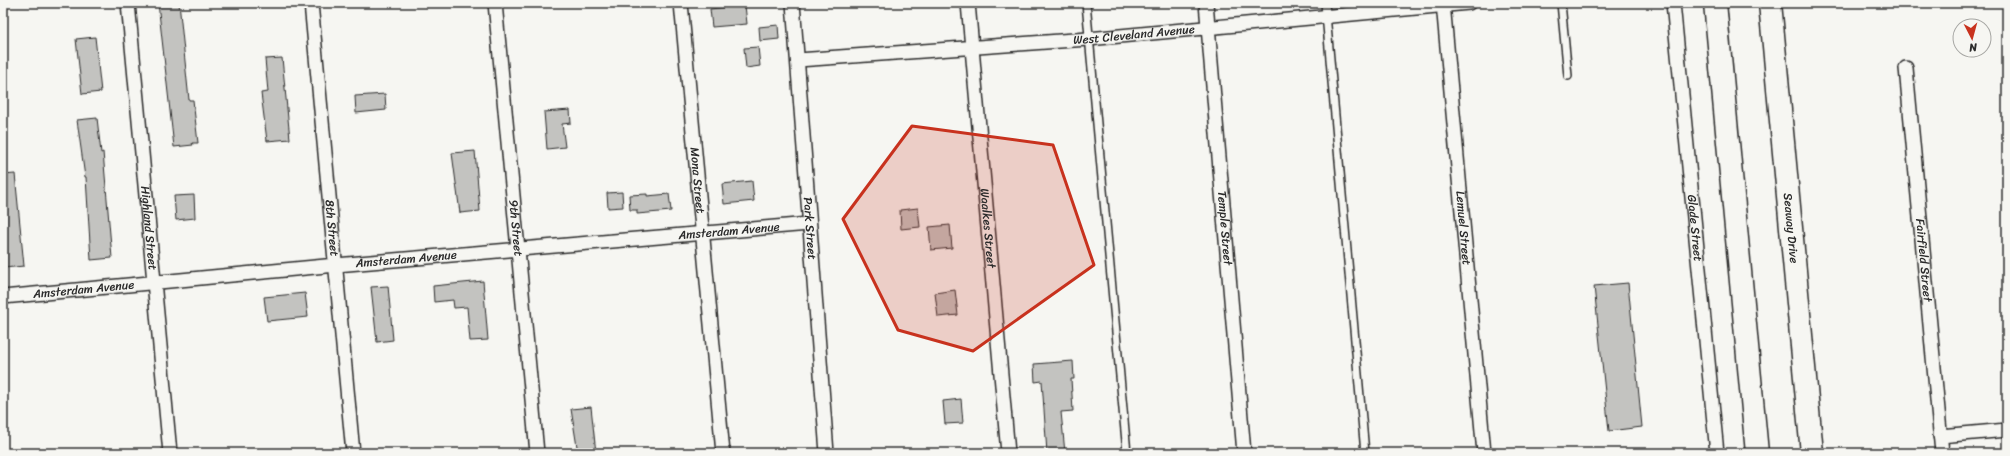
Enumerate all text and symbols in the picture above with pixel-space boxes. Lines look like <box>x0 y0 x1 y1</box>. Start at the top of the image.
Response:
street label: West Cleveland Avenue <box>1072 18 1196 51</box>
north arrow <box>1952 18 1992 58</box>
text: N <box>1968 37 1979 57</box>
street label: Mona Street <box>684 146 712 214</box>
street label: Highland Street <box>134 185 164 271</box>
street label: Waalkes Street <box>974 187 1003 270</box>
street label: Temple Street <box>1211 190 1239 267</box>
street label: Lemuel Street <box>1449 190 1478 266</box>
street label: Seaway Drive <box>1777 192 1805 264</box>
street label: Glade Street <box>1681 193 1709 262</box>
street label: Park Street <box>797 196 823 260</box>
street label: 8th Street <box>318 199 346 257</box>
street label: 9th Street <box>502 199 530 257</box>
street label: Amsterdam Avenue <box>676 216 781 246</box>
street label: Fairfield Street <box>1909 218 1939 304</box>
street label: Amsterdam Avenue <box>354 244 458 274</box>
street label: Amsterdam Avenue <box>31 273 135 305</box>

